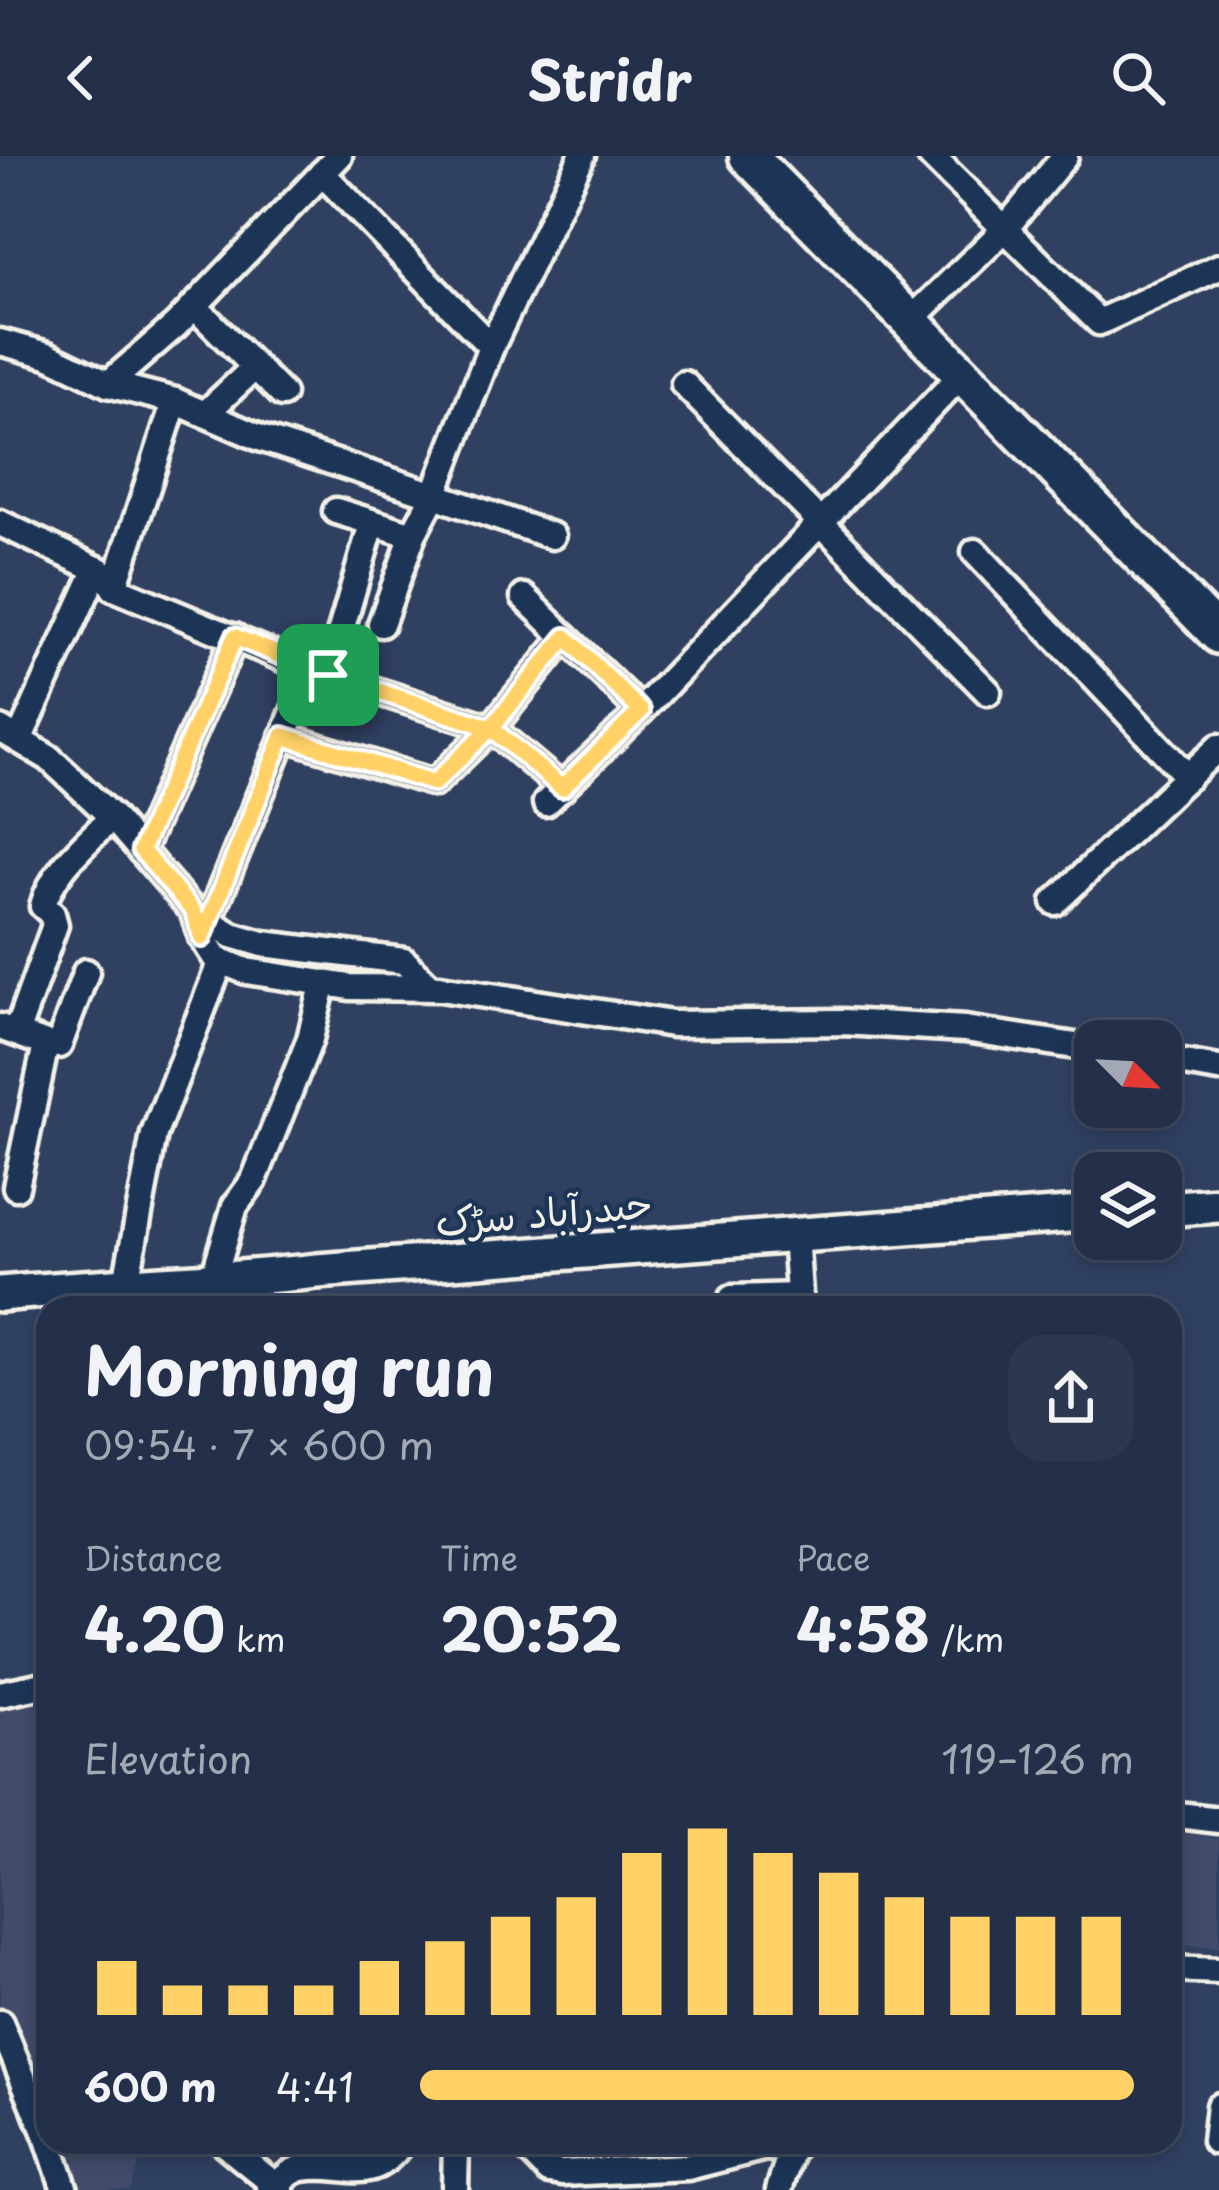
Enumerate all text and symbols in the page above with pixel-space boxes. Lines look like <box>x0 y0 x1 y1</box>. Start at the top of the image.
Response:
text: Stridr <box>527 38 692 119</box>
icon: back <box>48 45 114 111</box>
icon: search <box>1105 45 1171 111</box>
pin <box>277 624 379 726</box>
icon: arrive <box>295 642 361 708</box>
north arrow <box>1074 1020 1182 1128</box>
map controls <box>1074 1020 1182 1260</box>
button: layers <box>1074 1152 1182 1260</box>
street label: حیدرآباد سڑک <box>433 1172 655 1249</box>
text: Morning run <box>84 1319 494 1418</box>
button: share <box>1008 1335 1134 1461</box>
text: 09:54 · 7 × 600 m <box>84 1414 434 1473</box>
text: Distance <box>84 1532 222 1582</box>
text: Time <box>440 1532 518 1582</box>
text: Pace <box>796 1532 870 1582</box>
text: 4.20 <box>84 1582 225 1672</box>
text: 20:52 <box>440 1582 622 1672</box>
text: 4:58 <box>796 1582 930 1672</box>
text: km <box>225 1613 286 1663</box>
text: /km <box>930 1613 1004 1663</box>
text: Elevation <box>84 1728 252 1787</box>
text: 119–126 m <box>941 1728 1134 1787</box>
text: 600 m <box>84 2056 217 2115</box>
text: 4:41 <box>276 2056 354 2115</box>

